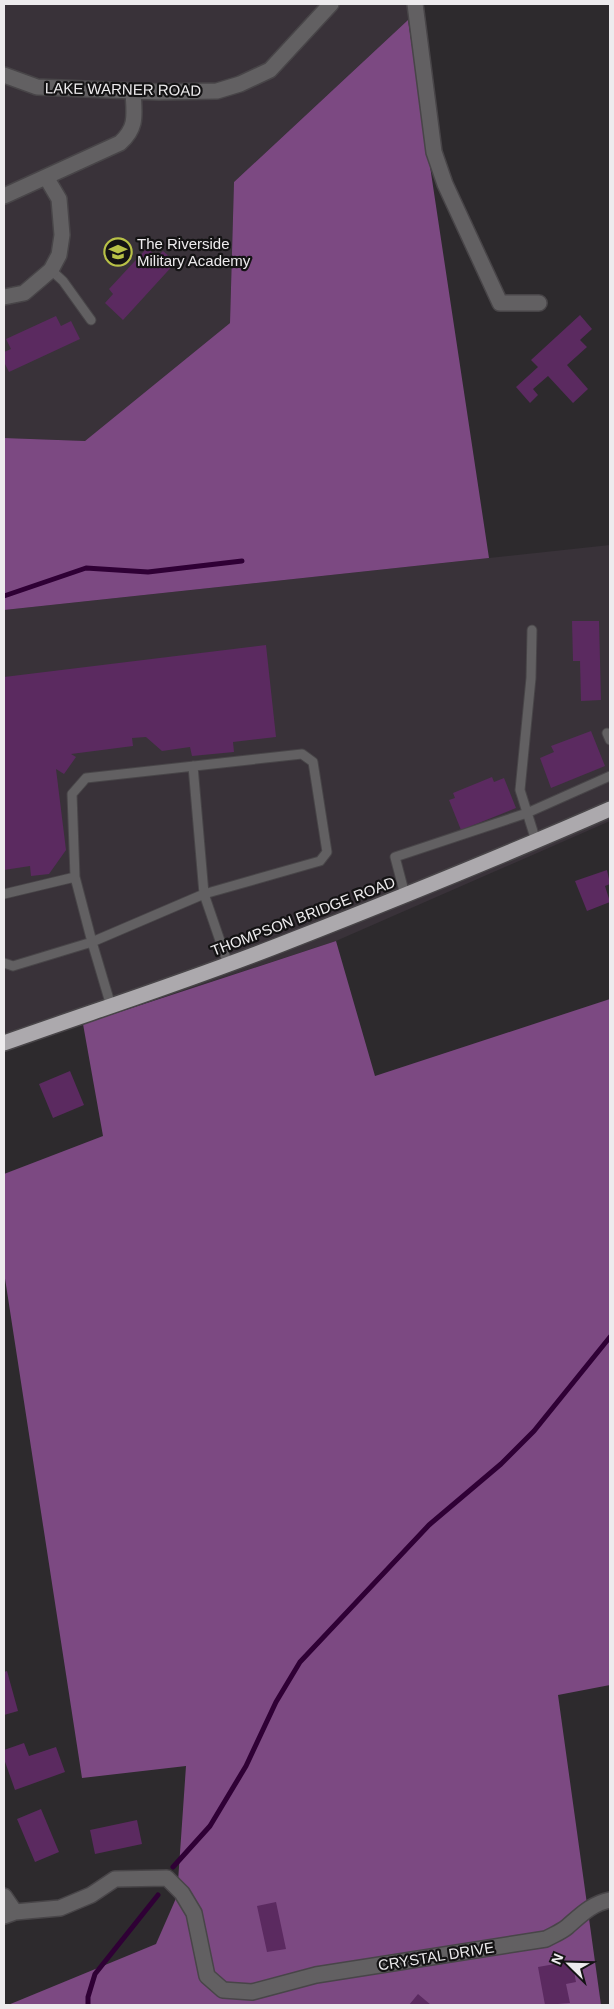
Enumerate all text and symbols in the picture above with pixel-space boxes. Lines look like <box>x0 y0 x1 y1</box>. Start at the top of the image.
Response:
street label: LAKE WARNER ROAD <box>45 79 201 99</box>
place label: The Riverside Military Academy <box>137 235 251 269</box>
school or university icon: The Riverside Military Academy <box>103 237 133 267</box>
street label: THOMPSON BRIDGE ROAD <box>209 873 398 959</box>
street label: CRYSTAL DRIVE <box>377 1938 495 1974</box>
north arrow <box>544 1939 594 1989</box>
text: N <box>548 1951 566 1967</box>

